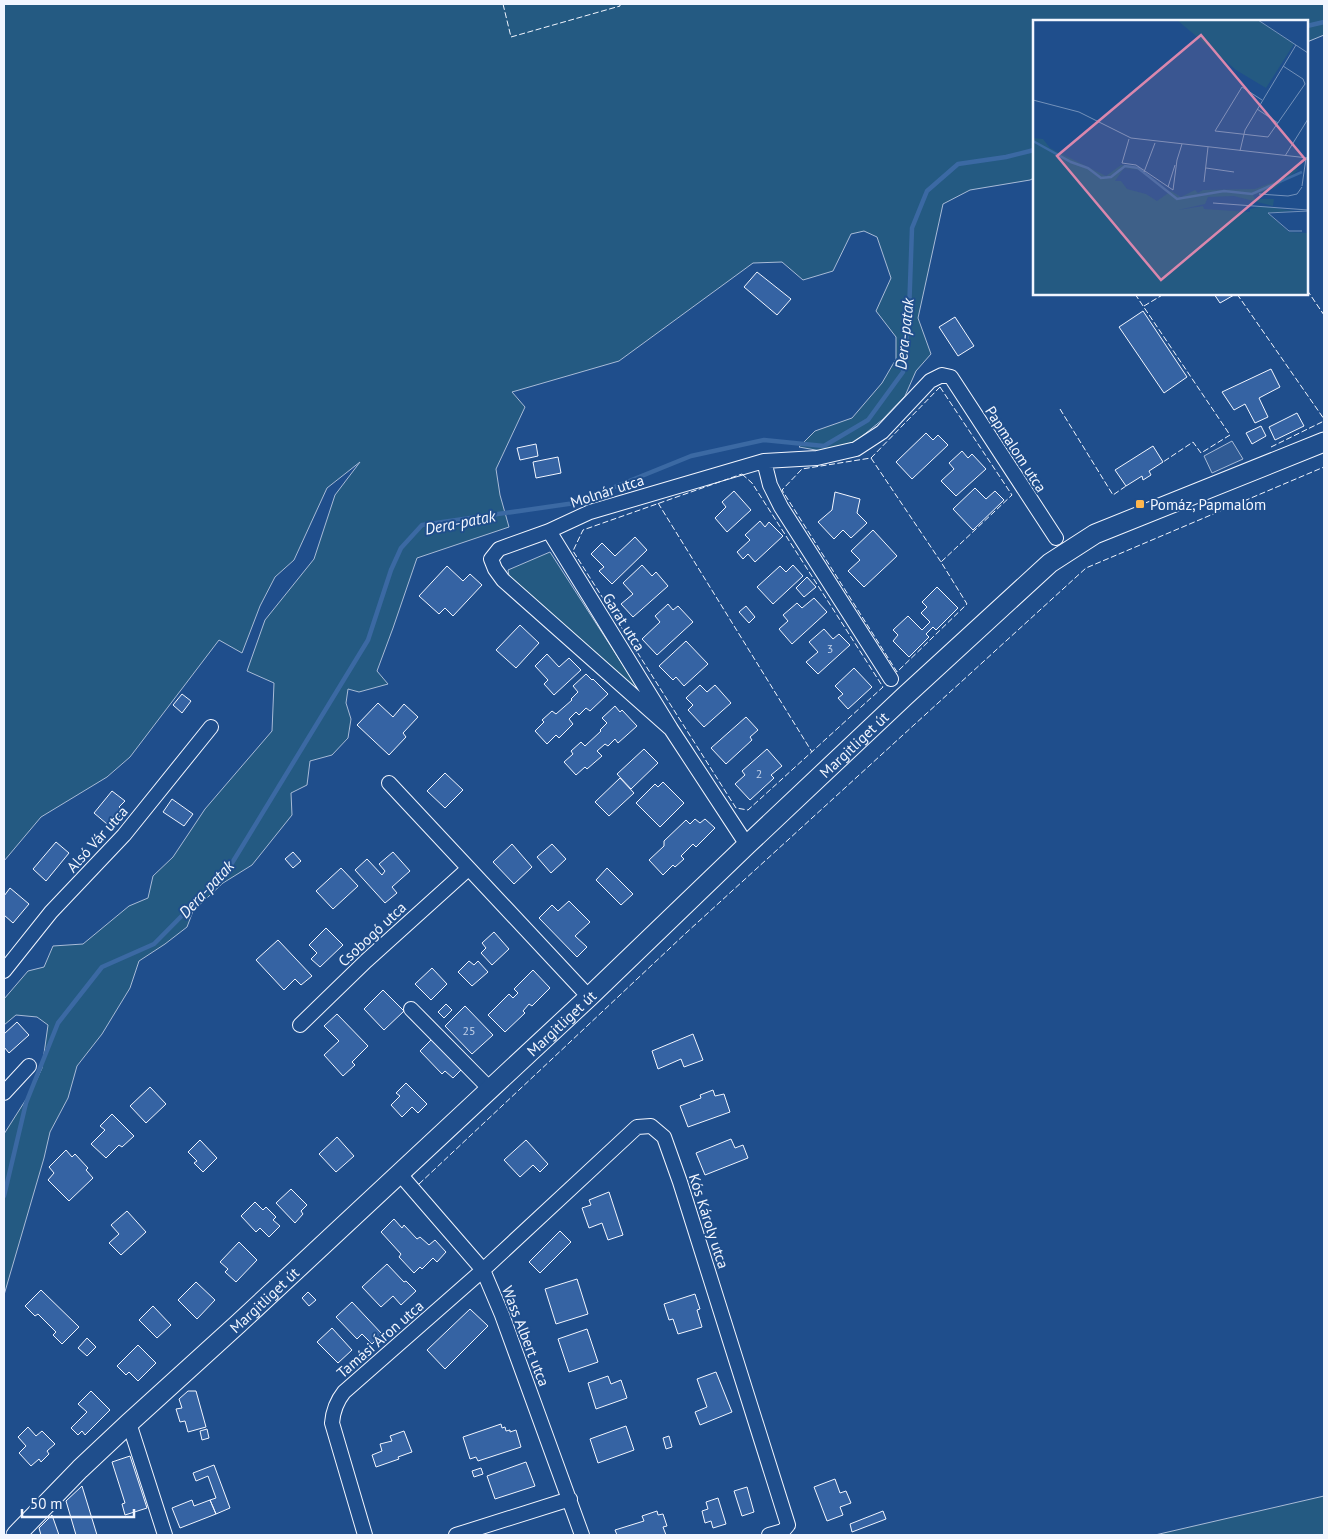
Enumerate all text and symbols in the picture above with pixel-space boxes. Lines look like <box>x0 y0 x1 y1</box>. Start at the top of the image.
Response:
inset map <box>1033 20 1308 295</box>
water label: Dera-patak <box>890 296 918 371</box>
street label: Papmalom utca <box>981 402 1051 496</box>
street label: Molnár utca <box>568 470 646 512</box>
place label: Pomáz, Papmalom <box>1150 495 1266 514</box>
marker: Pomáz, Papmalom <box>1134 498 1146 510</box>
water label: Dera-patak <box>423 505 498 539</box>
street label: Garat utca <box>599 589 649 655</box>
house number: 3 <box>827 641 833 656</box>
street label: Margitliget út <box>815 707 892 781</box>
house number: 2 <box>756 766 762 781</box>
street label: Alsó Vár utca <box>62 802 132 876</box>
water label: Dera-patak <box>174 855 238 922</box>
street label: Csobogó utca <box>334 898 410 970</box>
street label: Margitliget út <box>522 986 600 1060</box>
house number: 25 <box>462 1023 476 1038</box>
street label: Kós Károly utca <box>685 1171 733 1271</box>
street label: Margitliget út <box>225 1263 303 1337</box>
street label: Wass Albert utca <box>498 1283 554 1389</box>
street label: Tamási Áron utca <box>333 1296 427 1382</box>
scale bar <box>22 1486 135 1518</box>
text: 50 m <box>30 1494 63 1513</box>

